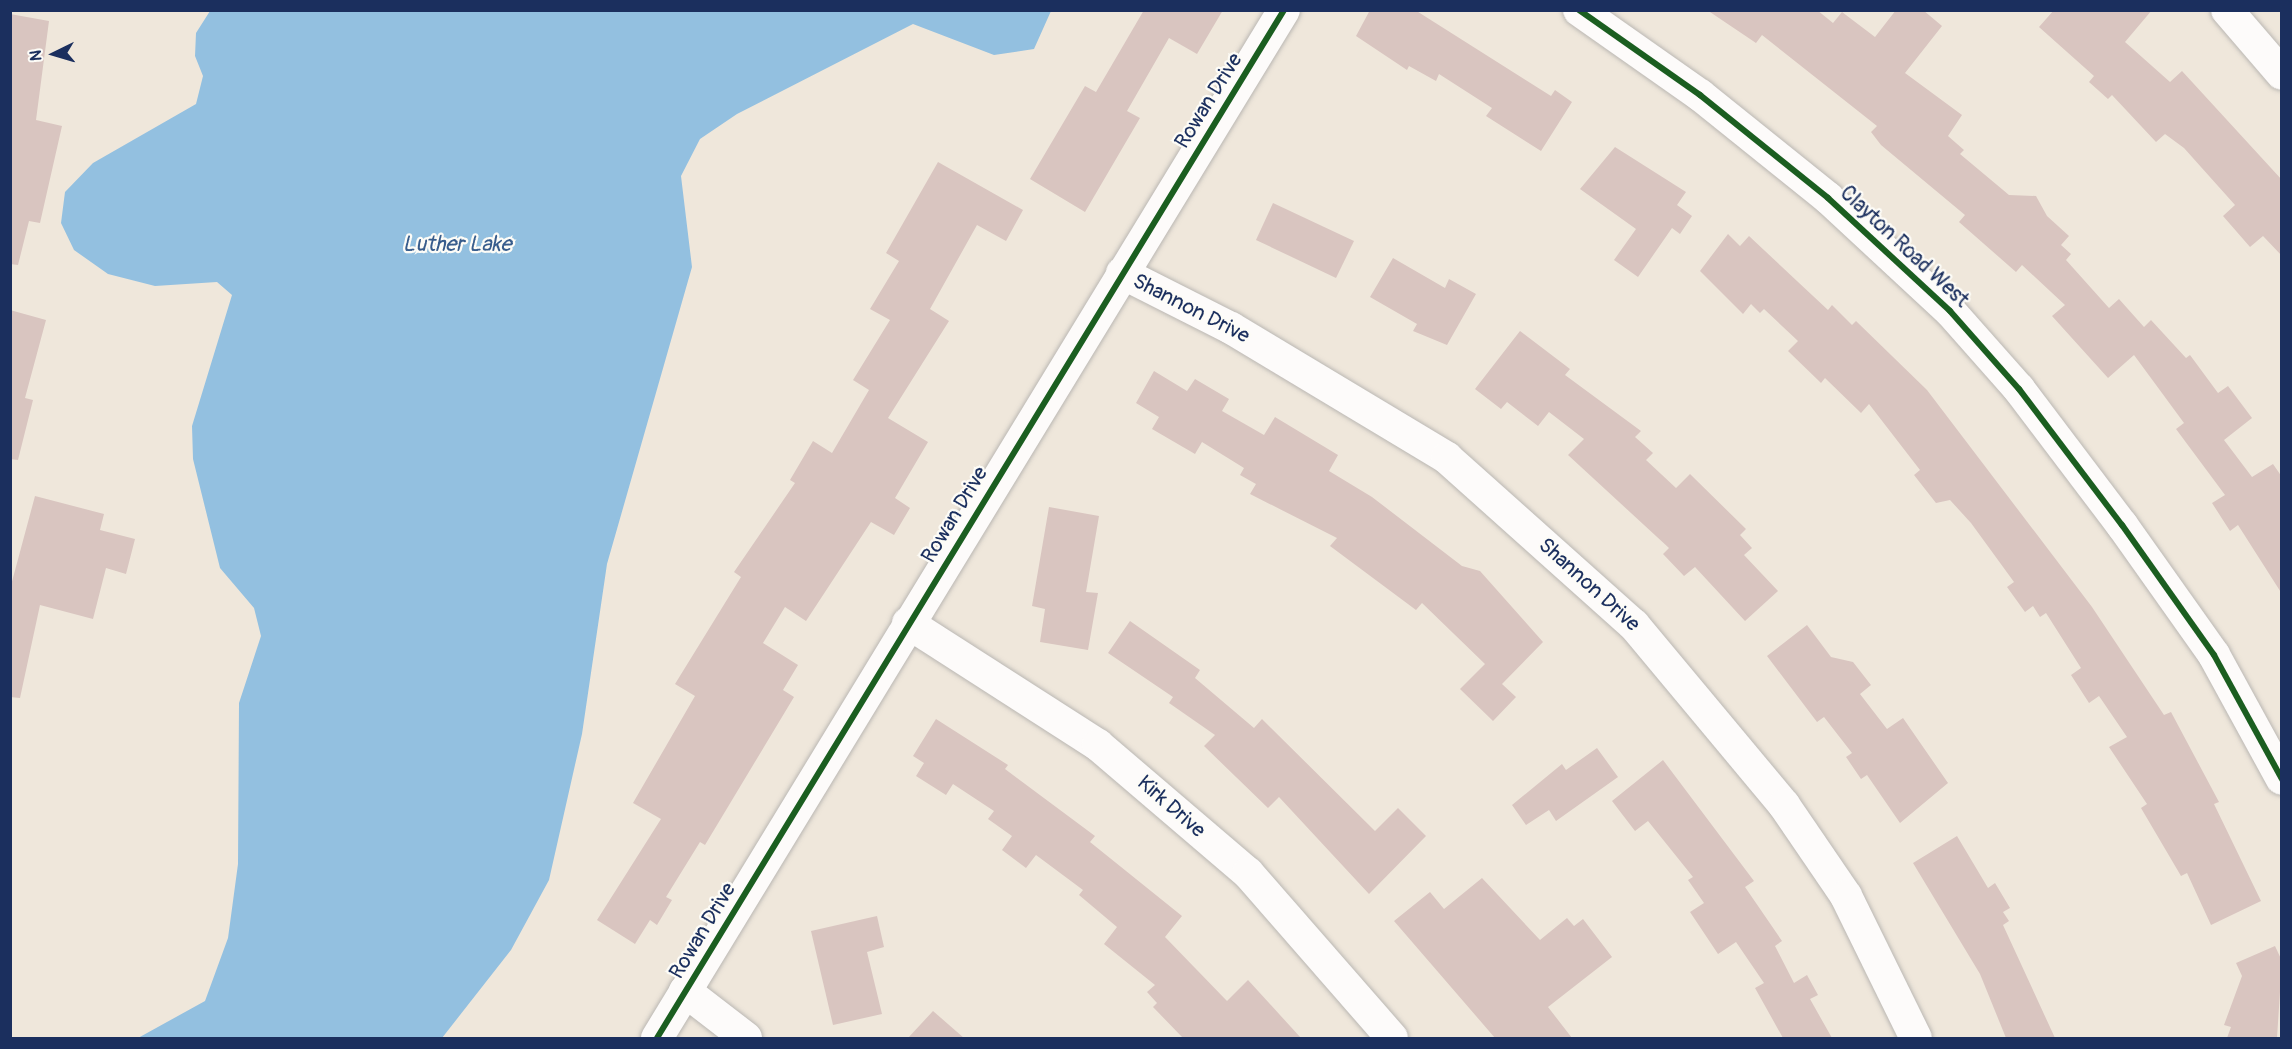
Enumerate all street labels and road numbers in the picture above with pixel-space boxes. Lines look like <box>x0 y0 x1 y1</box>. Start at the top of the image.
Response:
street label: Rowan Drive <box>1170 49 1248 153</box>
street label: Clayton Road West <box>1834 181 1974 313</box>
street label: Shannon Drive <box>1128 269 1254 349</box>
street label: Rowan Drive <box>916 462 994 568</box>
street label: Shannon Drive <box>1533 533 1645 637</box>
street label: Kirk Drive <box>1132 771 1210 843</box>
street label: Rowan Drive <box>664 878 742 984</box>

